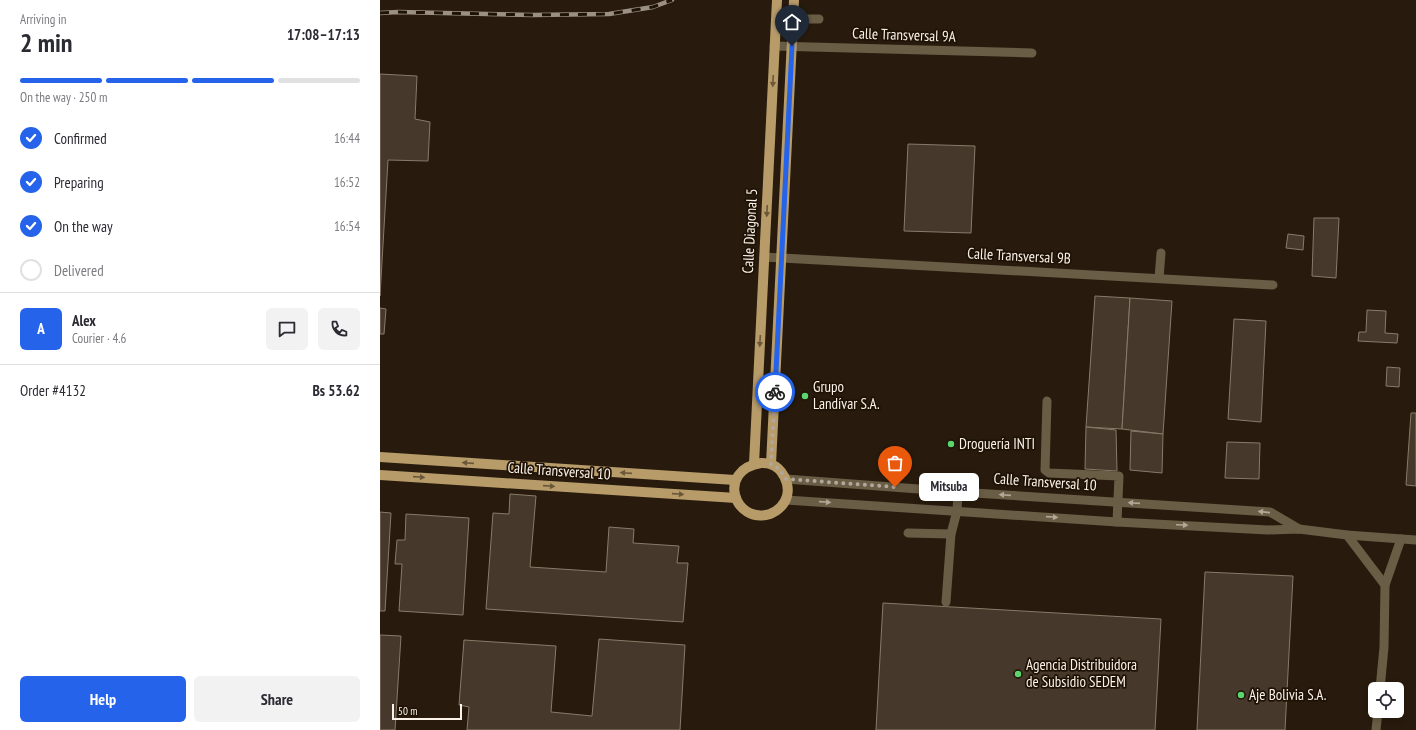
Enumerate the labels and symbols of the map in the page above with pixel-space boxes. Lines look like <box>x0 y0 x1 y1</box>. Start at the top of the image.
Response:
pin <box>775 5 809 46</box>
street label: Calle Transversal 9A <box>852 23 957 46</box>
one-way arrow <box>769 75 776 87</box>
street label: Calle Diagonal 5 <box>738 188 761 274</box>
one-way arrow <box>763 205 770 217</box>
street label: Calle Transversal 9B <box>967 243 1071 268</box>
one-way arrow <box>756 335 763 347</box>
courier <box>755 372 795 412</box>
place label: Grupo Landívar S.A. <box>813 377 880 413</box>
marker: Grupo Landívar S.A. <box>800 391 810 401</box>
place label: Droguería INTI <box>959 434 1035 453</box>
marker: Droguería INTI <box>946 439 956 449</box>
pin <box>878 446 912 487</box>
street label: Calle Transversal 10 <box>507 457 611 484</box>
one-way arrow <box>462 459 474 466</box>
street label: Calle Transversal 10 <box>993 468 1097 495</box>
one-way arrow <box>620 469 632 476</box>
callout: Mitsuba <box>919 473 979 501</box>
one-way arrow <box>413 474 425 481</box>
one-way arrow <box>543 482 555 489</box>
one-way arrow <box>672 490 684 497</box>
one-way arrow <box>999 491 1011 498</box>
one-way arrow <box>819 499 831 506</box>
one-way arrow <box>1128 500 1140 507</box>
one-way arrow <box>1258 509 1270 515</box>
one-way arrow <box>1046 514 1058 521</box>
one-way arrow <box>1176 522 1188 529</box>
place label: Agencia Distribuidora de Subsidio SEDEM <box>1026 655 1137 691</box>
marker: Agencia Distribuidora de Subsidio SEDEM <box>1013 669 1023 679</box>
place label: Aje Bolivia S.A. <box>1249 685 1327 704</box>
marker: Aje Bolivia S.A. <box>1236 690 1246 700</box>
scale bar <box>392 702 462 721</box>

